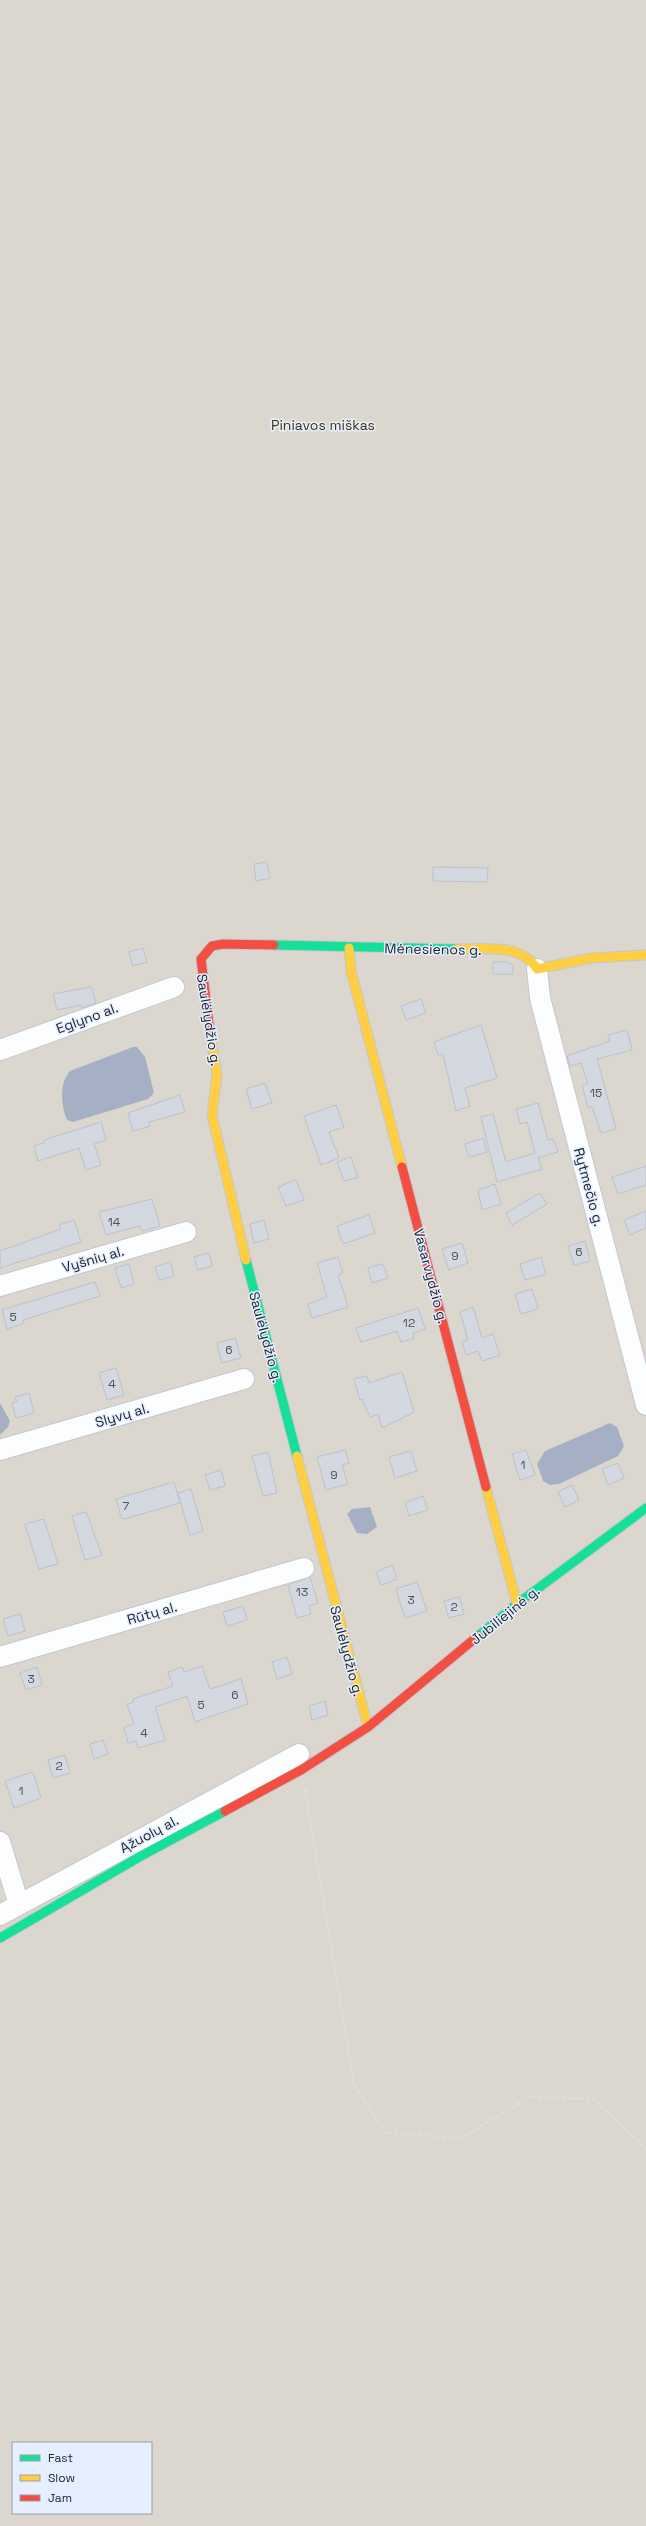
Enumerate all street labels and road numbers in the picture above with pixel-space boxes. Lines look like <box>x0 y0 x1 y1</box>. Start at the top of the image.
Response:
street label: Mėnesienos g. <box>384 939 482 959</box>
street label: Saulėlydžio g. <box>193 973 225 1067</box>
street label: Eglyno al. <box>54 998 120 1038</box>
street label: Rytmečio g. <box>570 1146 608 1228</box>
street label: Vasarvydžio g. <box>410 1227 452 1325</box>
street label: Vyšnių al. <box>60 1242 126 1276</box>
street label: Saulėlydžio g. <box>245 1290 287 1384</box>
street label: Slyvų al. <box>93 1399 151 1431</box>
street label: Jubiliejinė g. <box>467 1582 543 1648</box>
street label: Rūtų al. <box>125 1597 179 1629</box>
street label: Saulėlydžio g. <box>326 1604 368 1698</box>
street label: Ąžuolų al. <box>117 1811 181 1857</box>

